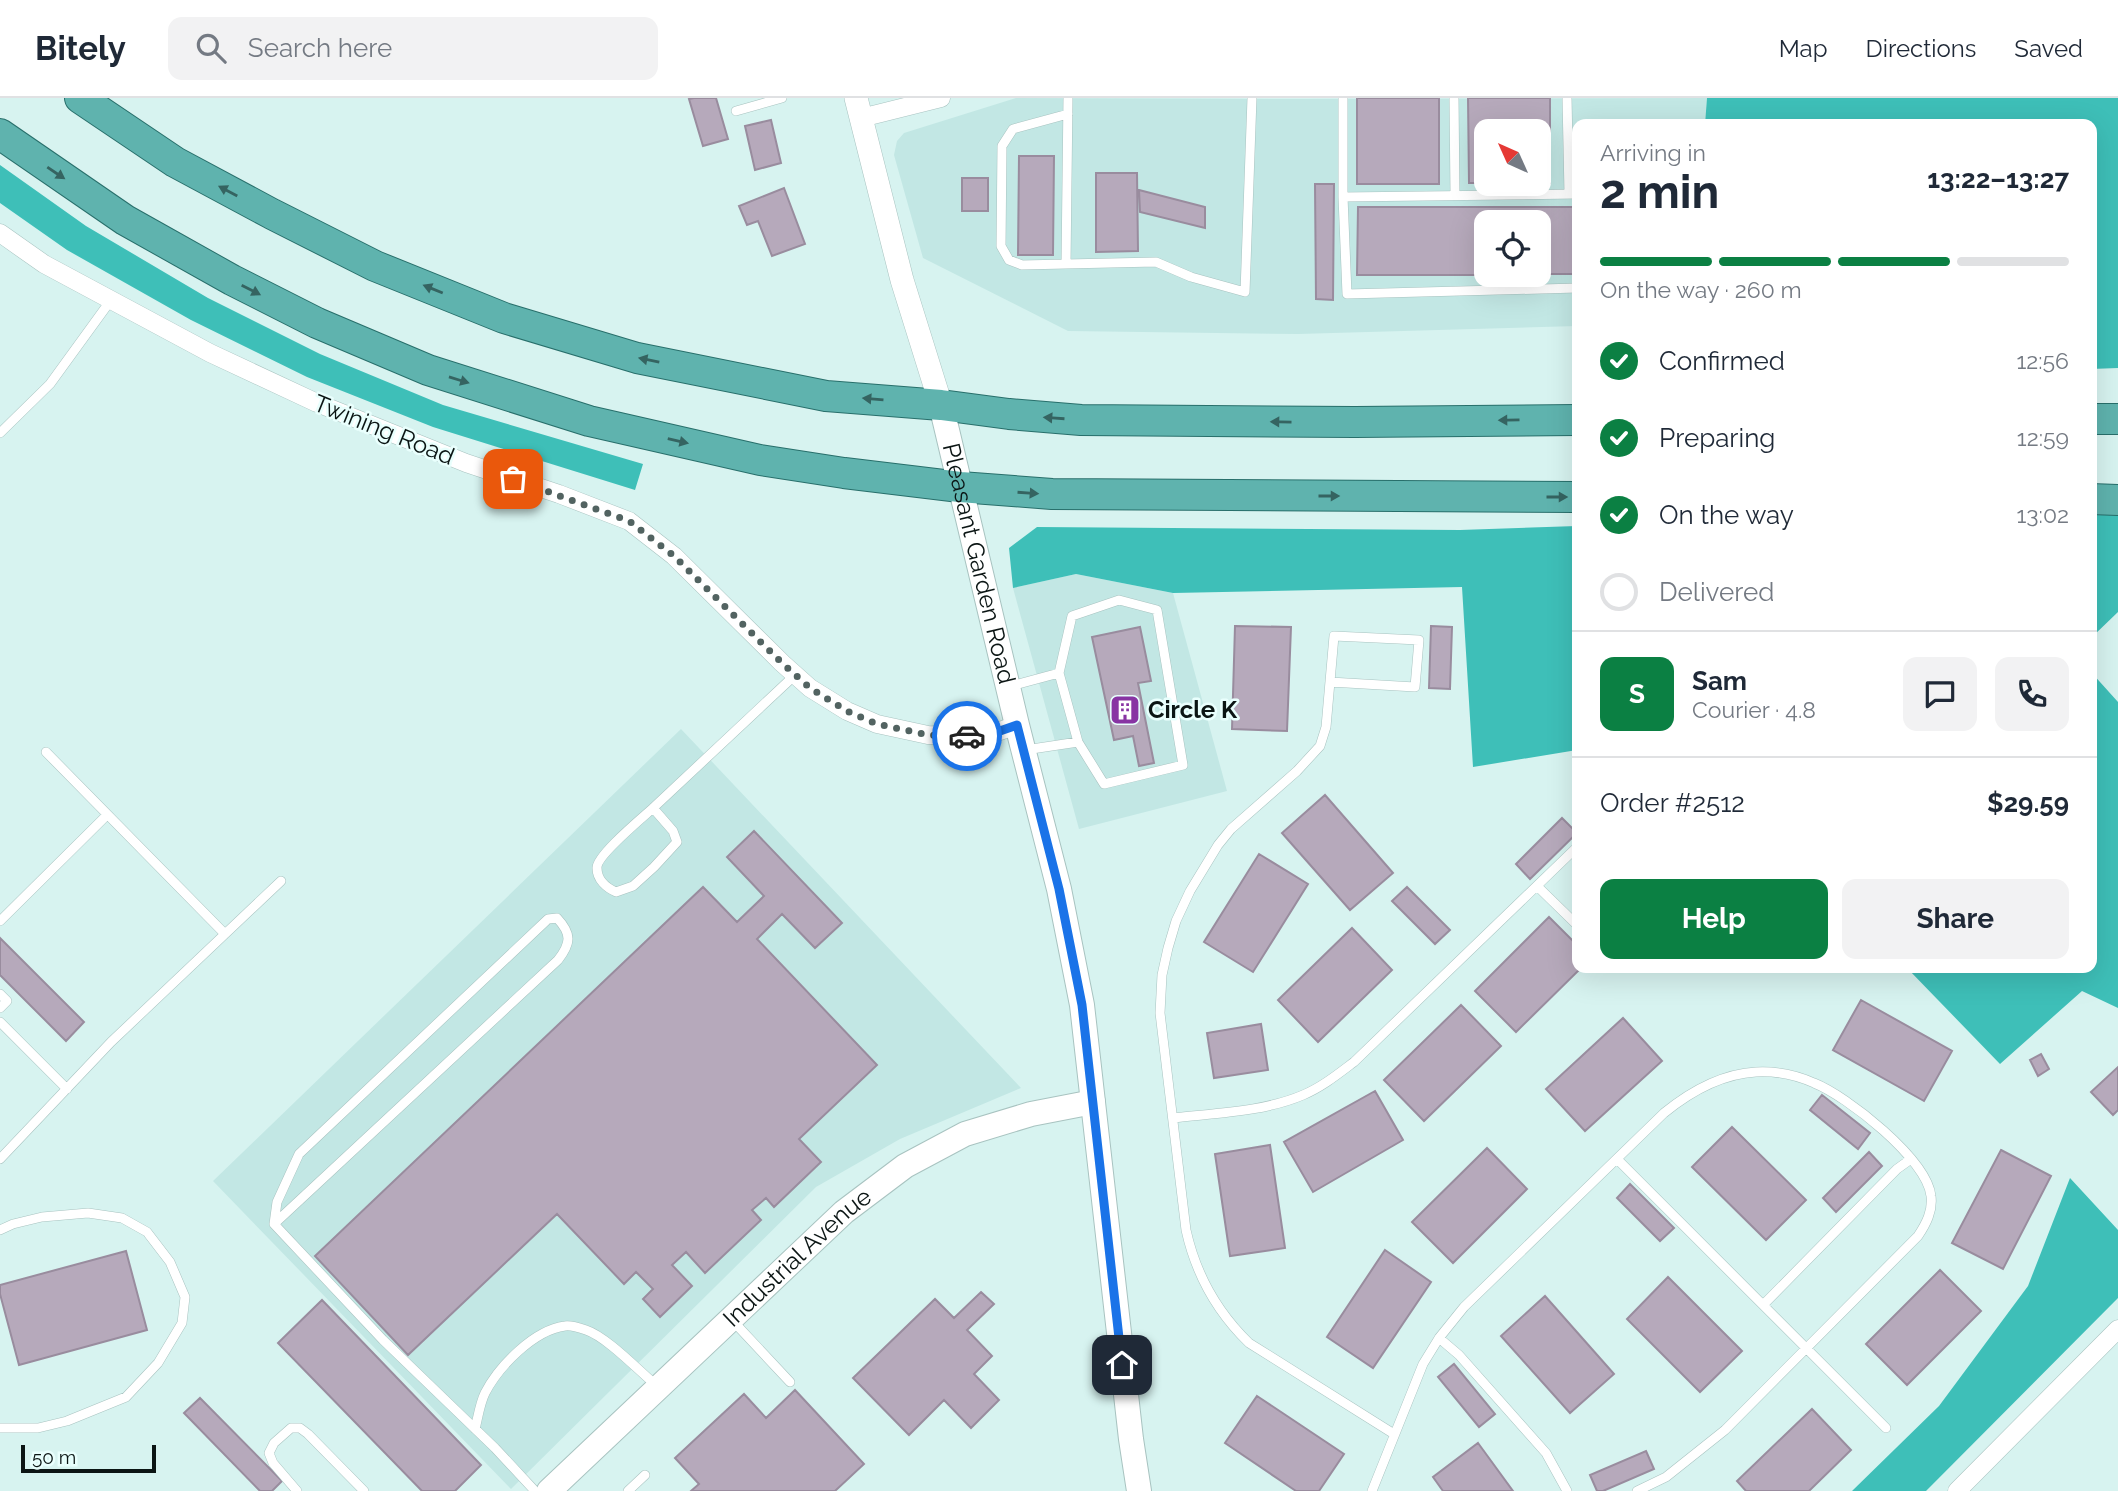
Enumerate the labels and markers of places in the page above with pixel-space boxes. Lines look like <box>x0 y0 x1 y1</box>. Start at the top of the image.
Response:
pin <box>483 449 543 509</box>
building icon: Circle K <box>1108 693 1142 727</box>
place label: Circle K <box>1148 695 1238 724</box>
pin <box>1092 1335 1152 1395</box>

